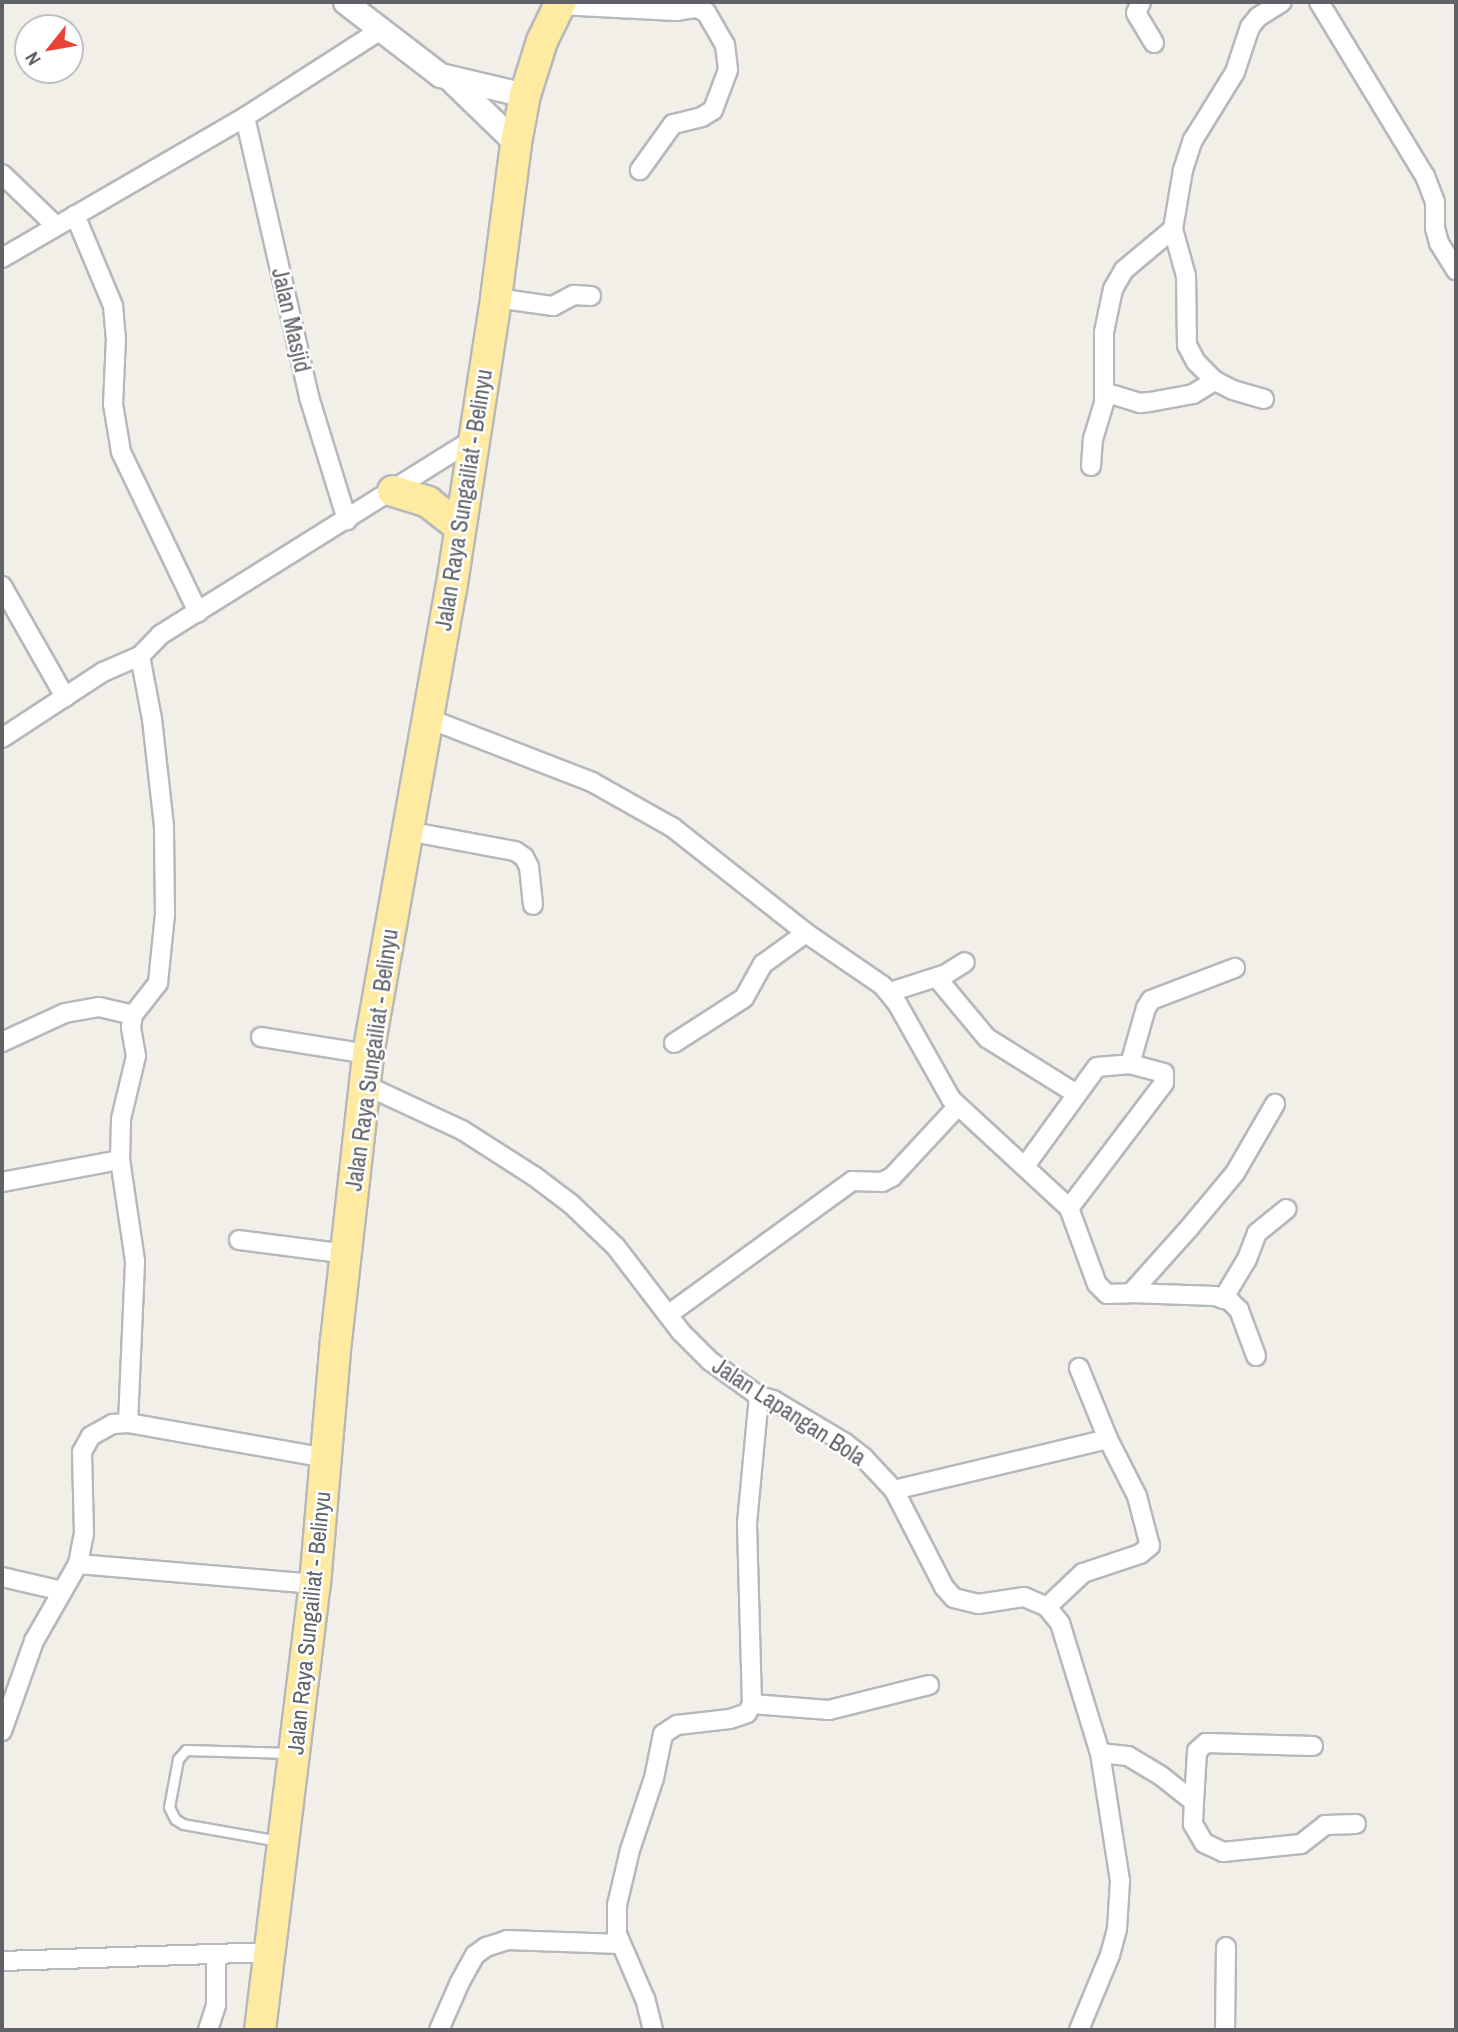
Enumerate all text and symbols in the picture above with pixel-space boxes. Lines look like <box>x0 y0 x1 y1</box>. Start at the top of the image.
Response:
north arrow <box>14 14 84 84</box>
text: N <box>19 47 47 70</box>
street label: Jalan Masjid <box>266 265 316 375</box>
street label: Jalan Raya Sungailiat - Belinyu <box>430 367 498 633</box>
street label: Jalan Raya Sungailiat - Belinyu <box>340 927 404 1193</box>
street label: Jalan Lapangan Bola <box>707 1352 871 1472</box>
street label: Jalan Raya Sungailiat - Belinyu <box>281 1490 337 1756</box>

